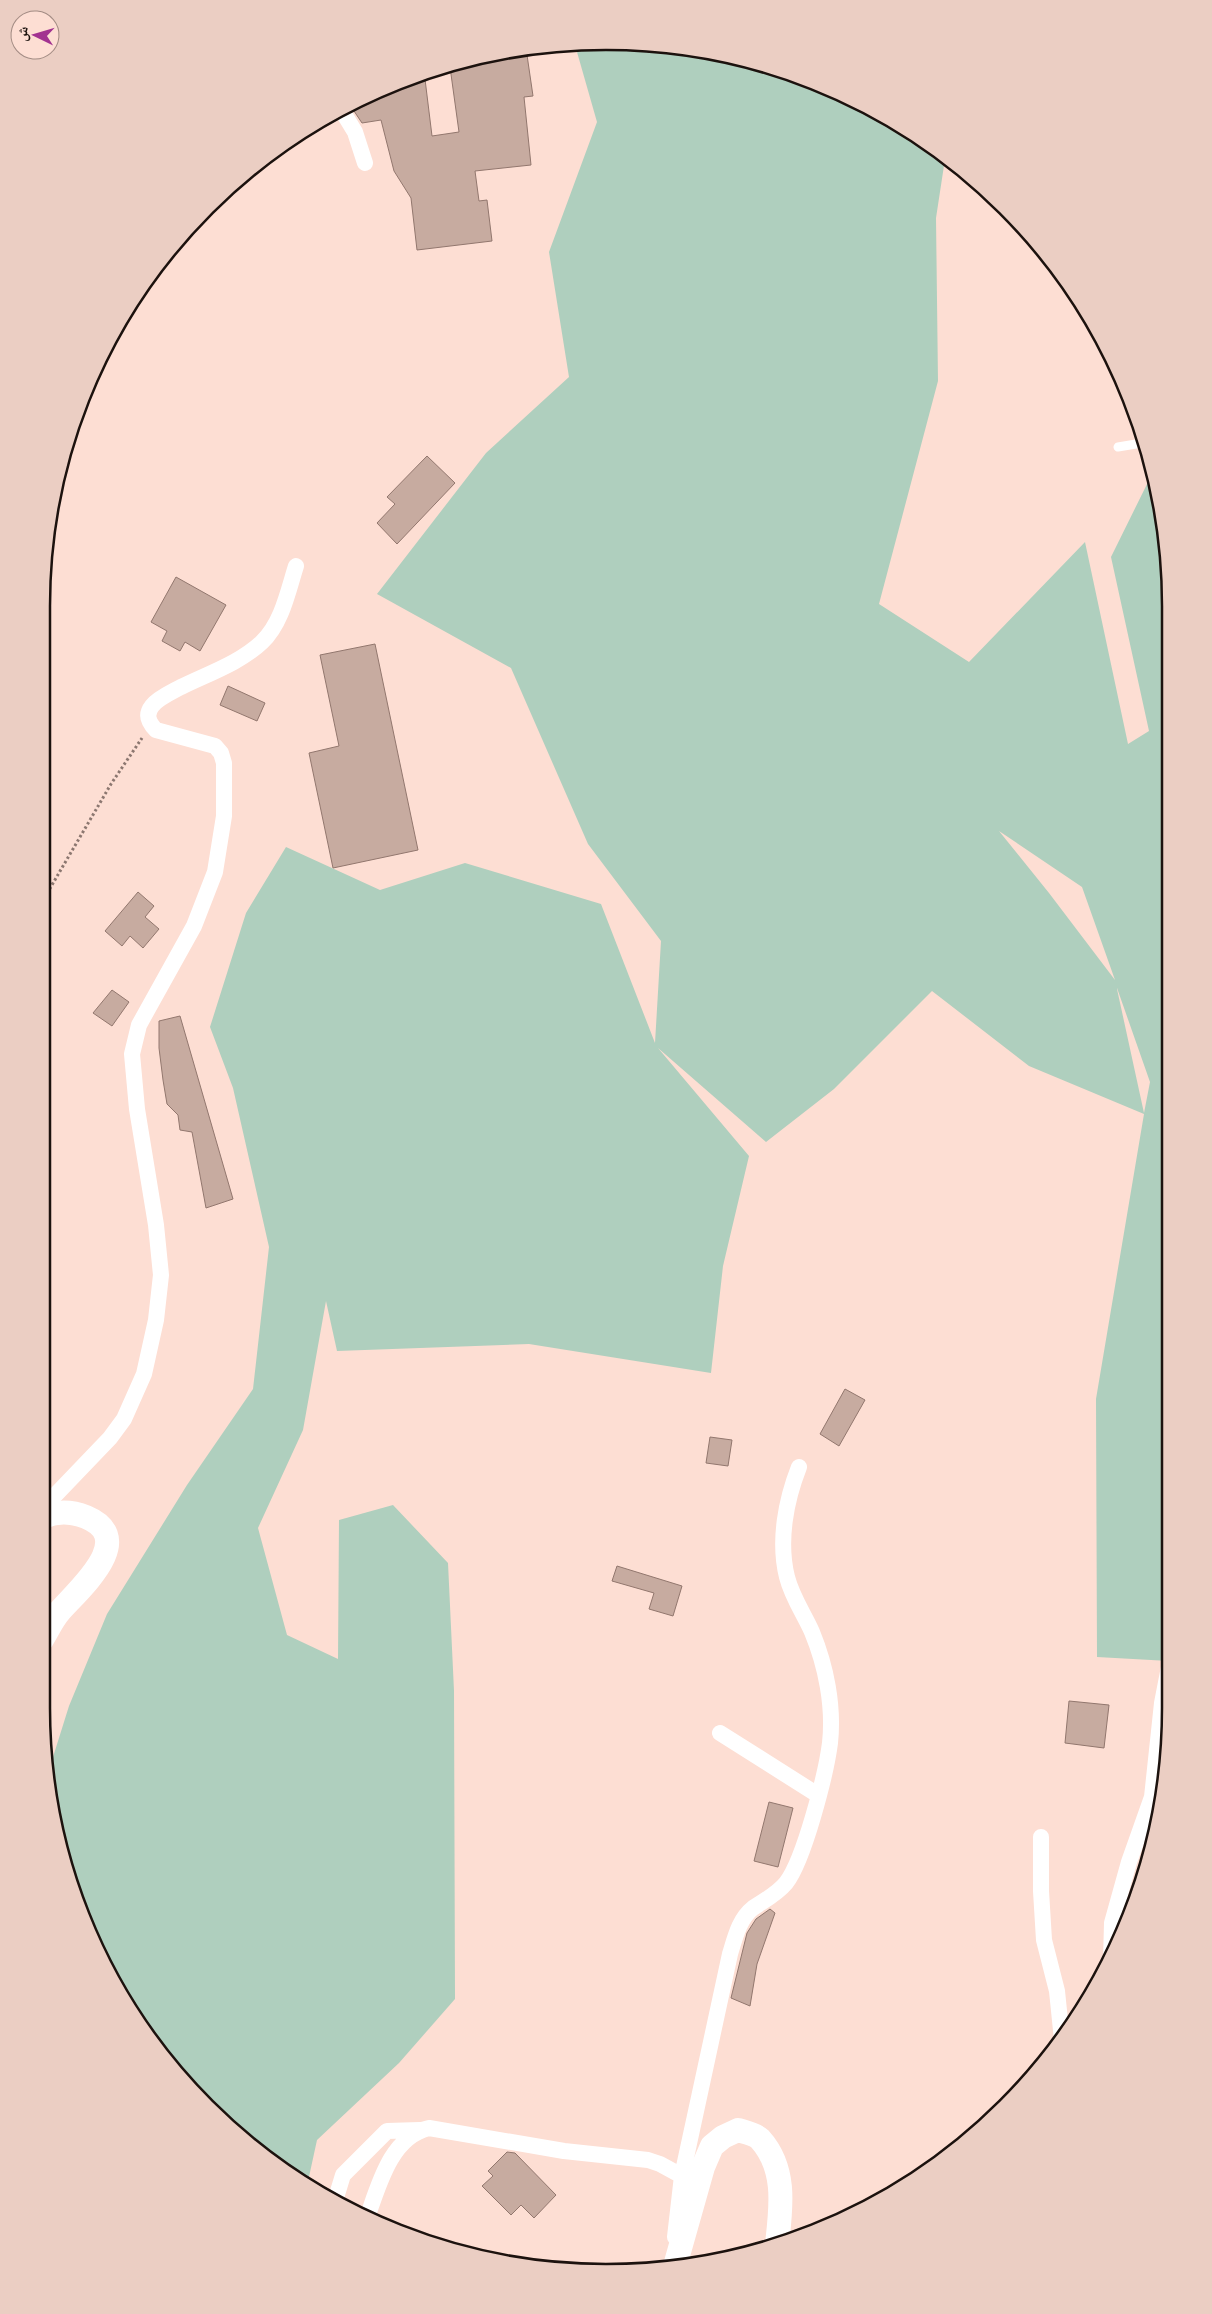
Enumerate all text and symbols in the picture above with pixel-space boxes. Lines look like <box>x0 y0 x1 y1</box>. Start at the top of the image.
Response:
north arrow <box>10 10 60 60</box>
text: ش <box>12 26 32 42</box>

